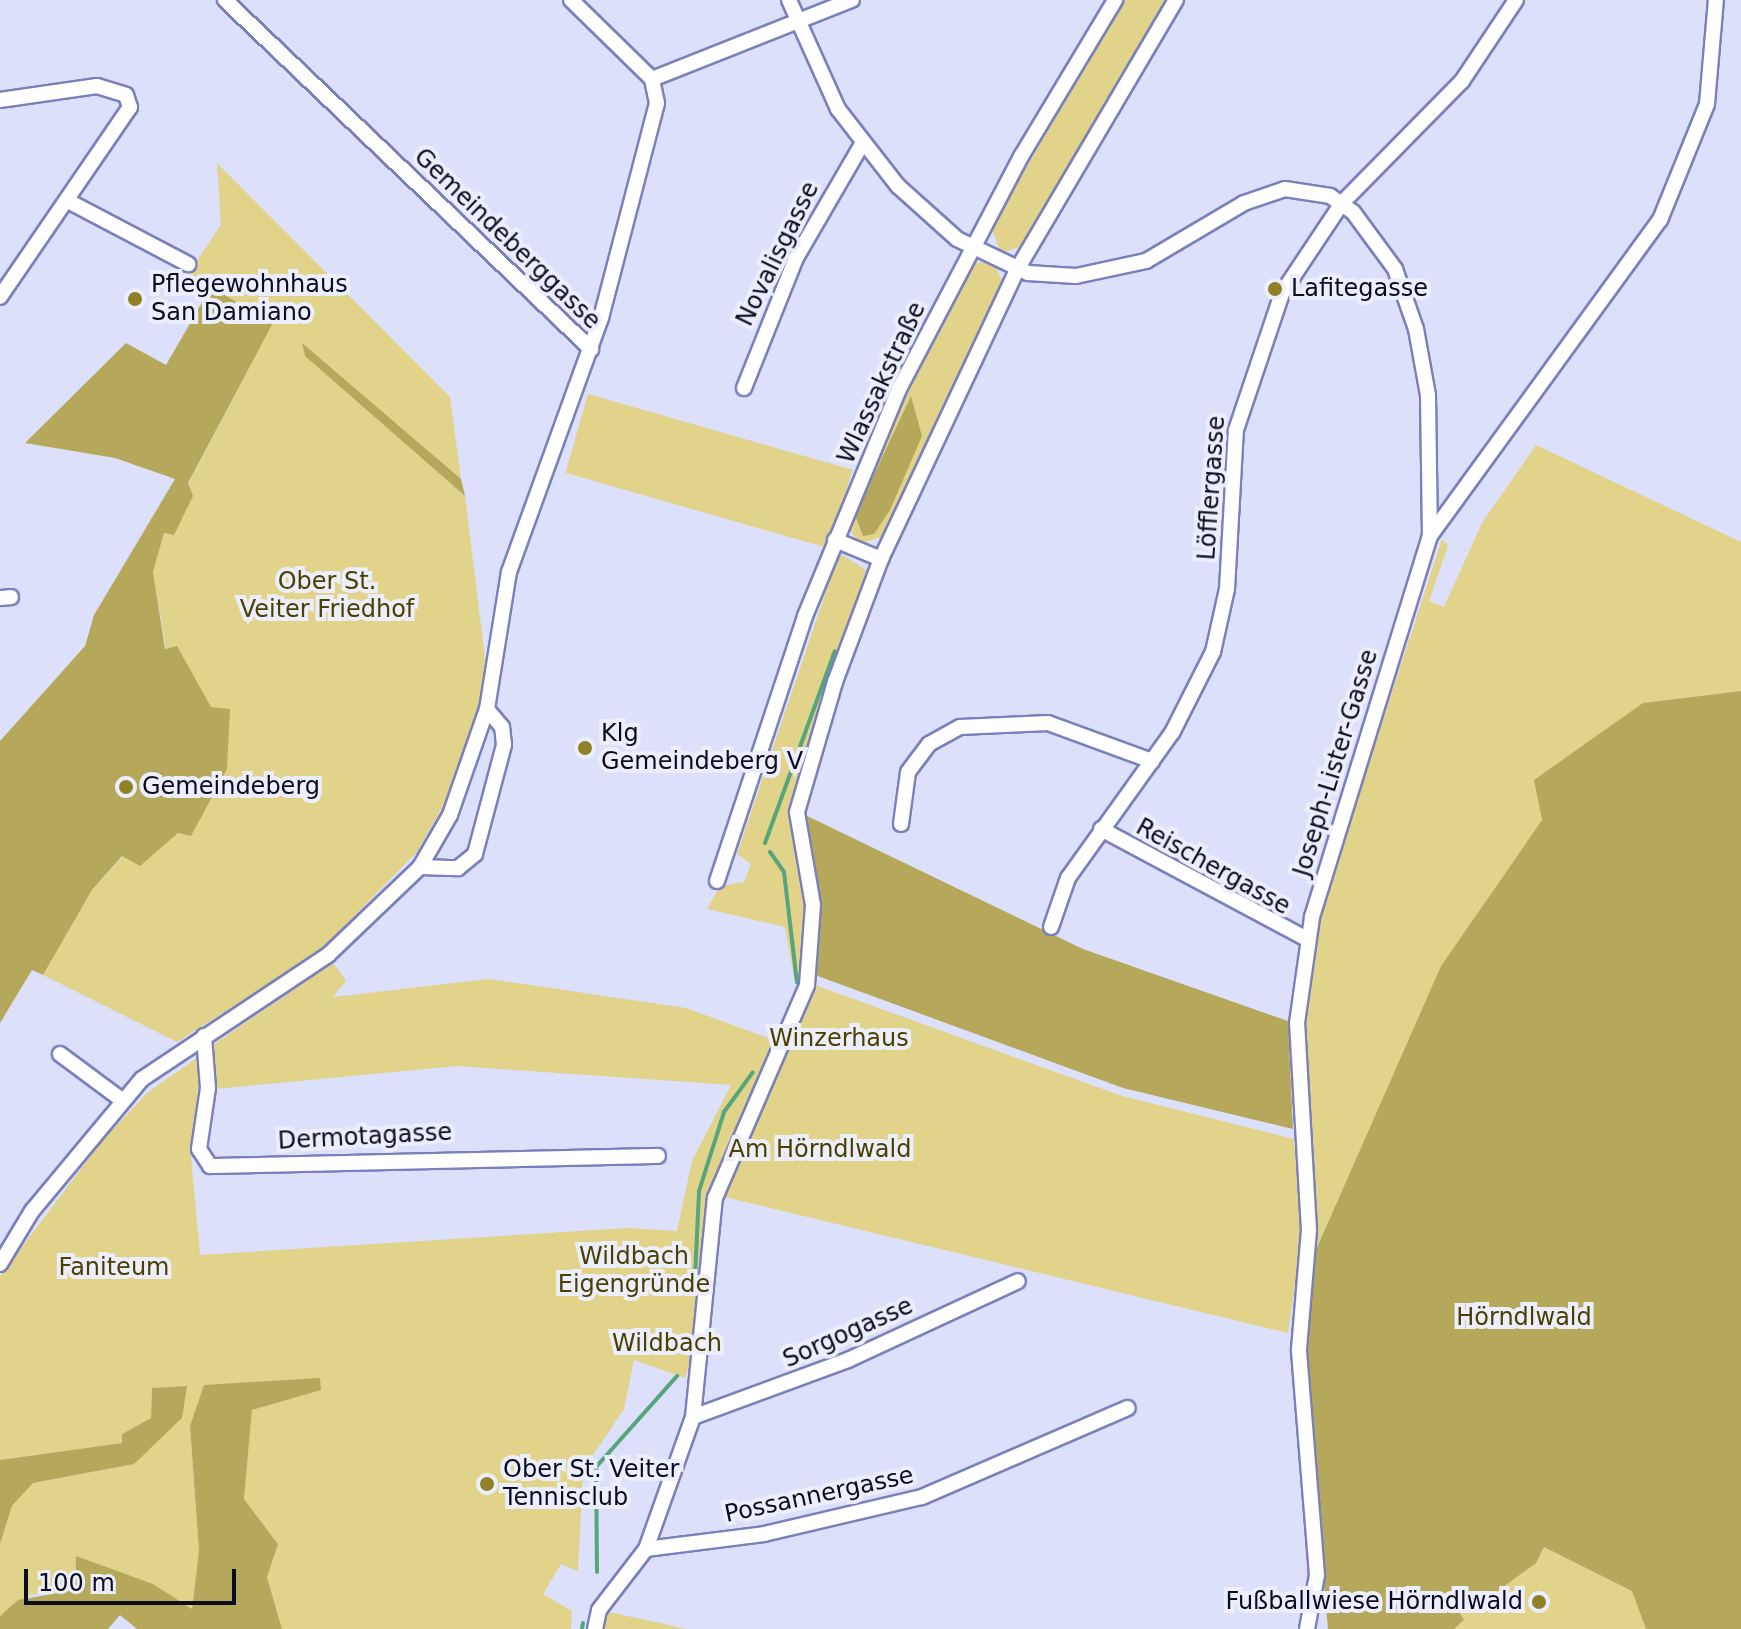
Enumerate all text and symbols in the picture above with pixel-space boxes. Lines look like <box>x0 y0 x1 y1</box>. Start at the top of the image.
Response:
street label: Gemeindeberggasse <box>408 143 606 335</box>
street label: Novalisgasse <box>731 177 825 331</box>
place label: Pflegewohnhaus San Damiano <box>151 271 348 327</box>
place label: Lafitegasse <box>1291 275 1428 303</box>
marker: Lafitegasse <box>1266 280 1284 298</box>
marker: Pflegewohnhaus San Damiano <box>126 290 144 308</box>
street label: Wlassakstraße <box>832 298 932 468</box>
street label: Löfflergasse <box>1193 415 1231 561</box>
park label: Ober St. Veiter Friedhof <box>240 568 414 624</box>
street label: Joseph-Lister-Gasse <box>1288 646 1384 880</box>
place label: Klg Gemeindeberg V <box>601 720 803 776</box>
marker: Klg Gemeindeberg V <box>576 739 594 757</box>
place label: Gemeindeberg <box>142 773 320 801</box>
marker: Gemeindeberg <box>117 778 135 796</box>
street label: Reischergasse <box>1131 813 1295 921</box>
park label: Winzerhaus <box>769 1025 909 1053</box>
street label: Dermotagasse <box>277 1118 453 1156</box>
park label: Am Hörndlwald <box>729 1136 911 1164</box>
park label: Wildbach Eigengründe <box>558 1243 710 1299</box>
park label: Faniteum <box>59 1254 169 1282</box>
street label: Sorgogasse <box>779 1292 917 1374</box>
park label: Hörndlwald <box>1456 1304 1592 1332</box>
park label: Wildbach <box>612 1330 722 1358</box>
place label: Ober St. Veiter Tennisclub <box>503 1456 679 1512</box>
street label: Possannergasse <box>722 1461 916 1529</box>
marker: Ober St. Veiter Tennisclub <box>478 1475 496 1493</box>
scale bar <box>28 1553 240 1603</box>
text: 100 m <box>38 1569 115 1597</box>
place label: Fußballwiese Hörndlwald <box>1225 1588 1523 1616</box>
marker: Fußballwiese Hörndlwald <box>1530 1593 1548 1611</box>

